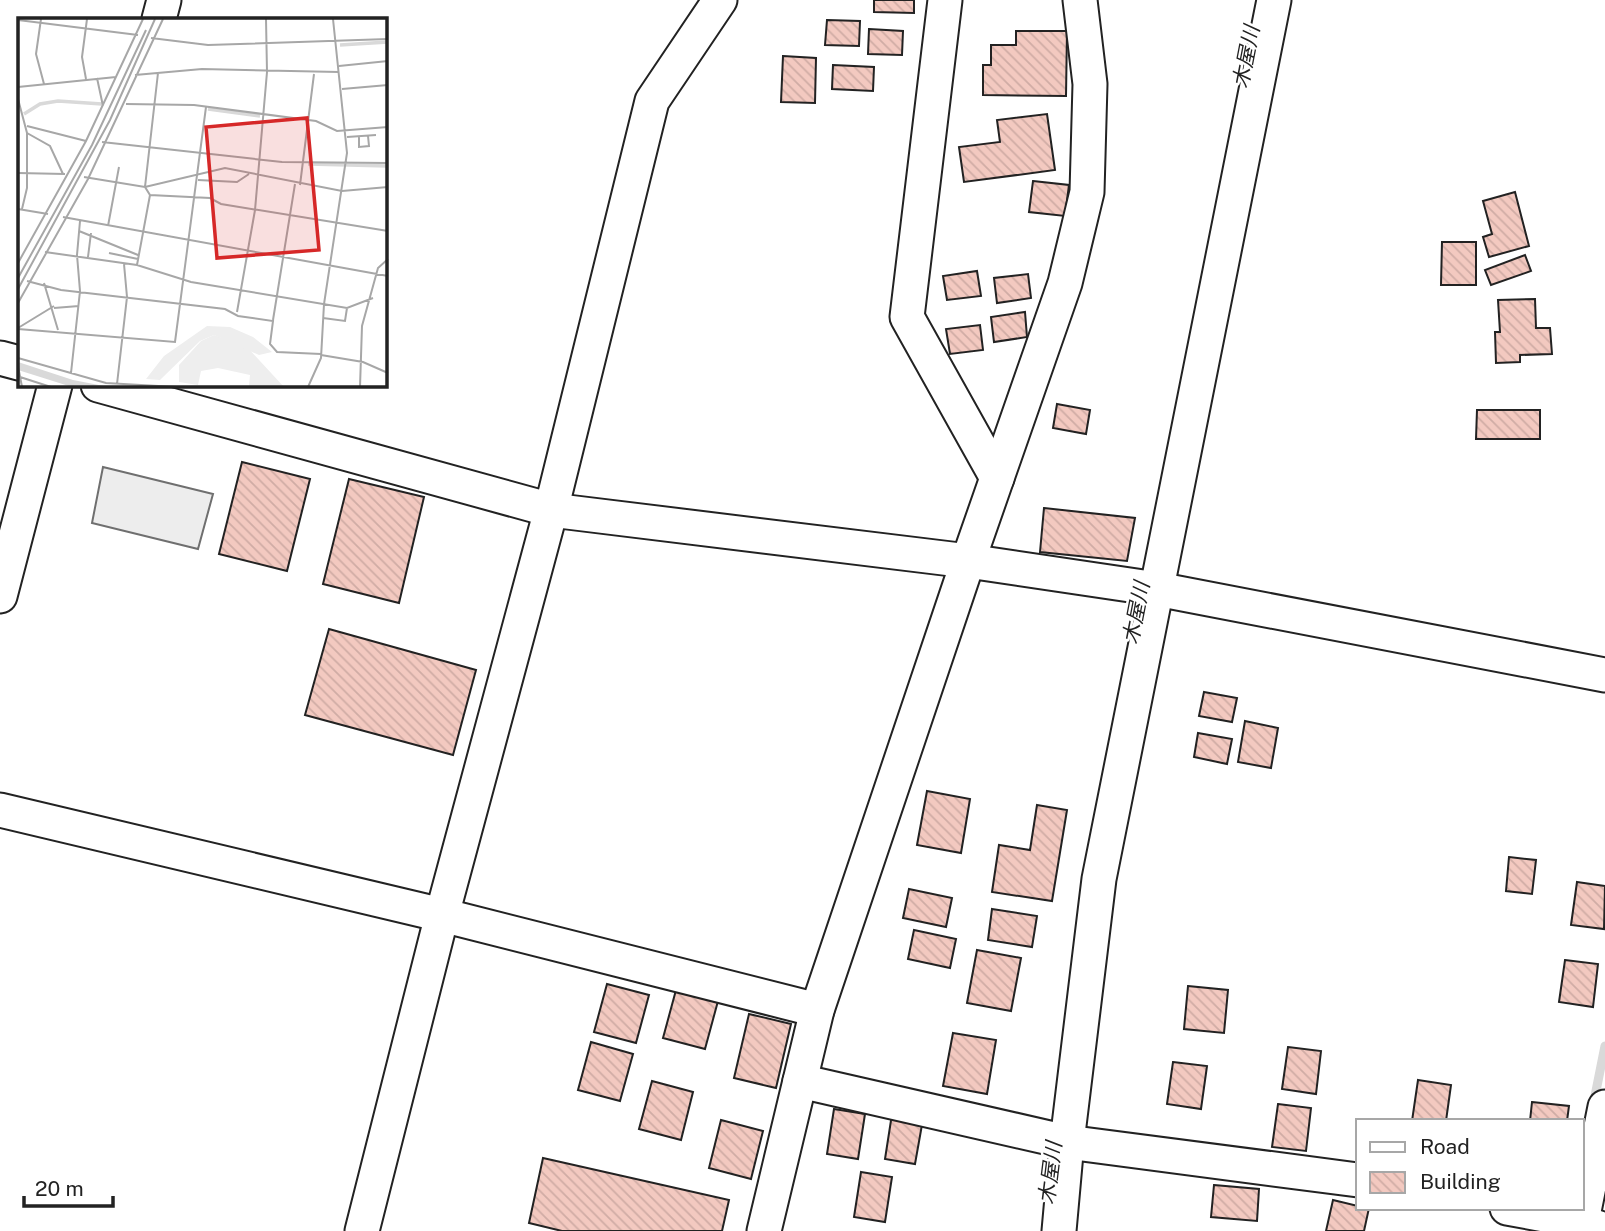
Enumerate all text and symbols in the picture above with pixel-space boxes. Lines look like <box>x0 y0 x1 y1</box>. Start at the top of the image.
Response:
inset map <box>18 18 387 387</box>
water label: 木屋川 <box>1228 22 1265 90</box>
water label: 木屋川 <box>1118 578 1155 646</box>
legend <box>1356 1119 1584 1210</box>
text: Road <box>1420 1134 1470 1159</box>
water label: 木屋川 <box>1034 1138 1066 1206</box>
scale bar <box>24 1164 114 1208</box>
text: Building <box>1420 1169 1501 1194</box>
text: 20 m <box>35 1176 84 1201</box>

